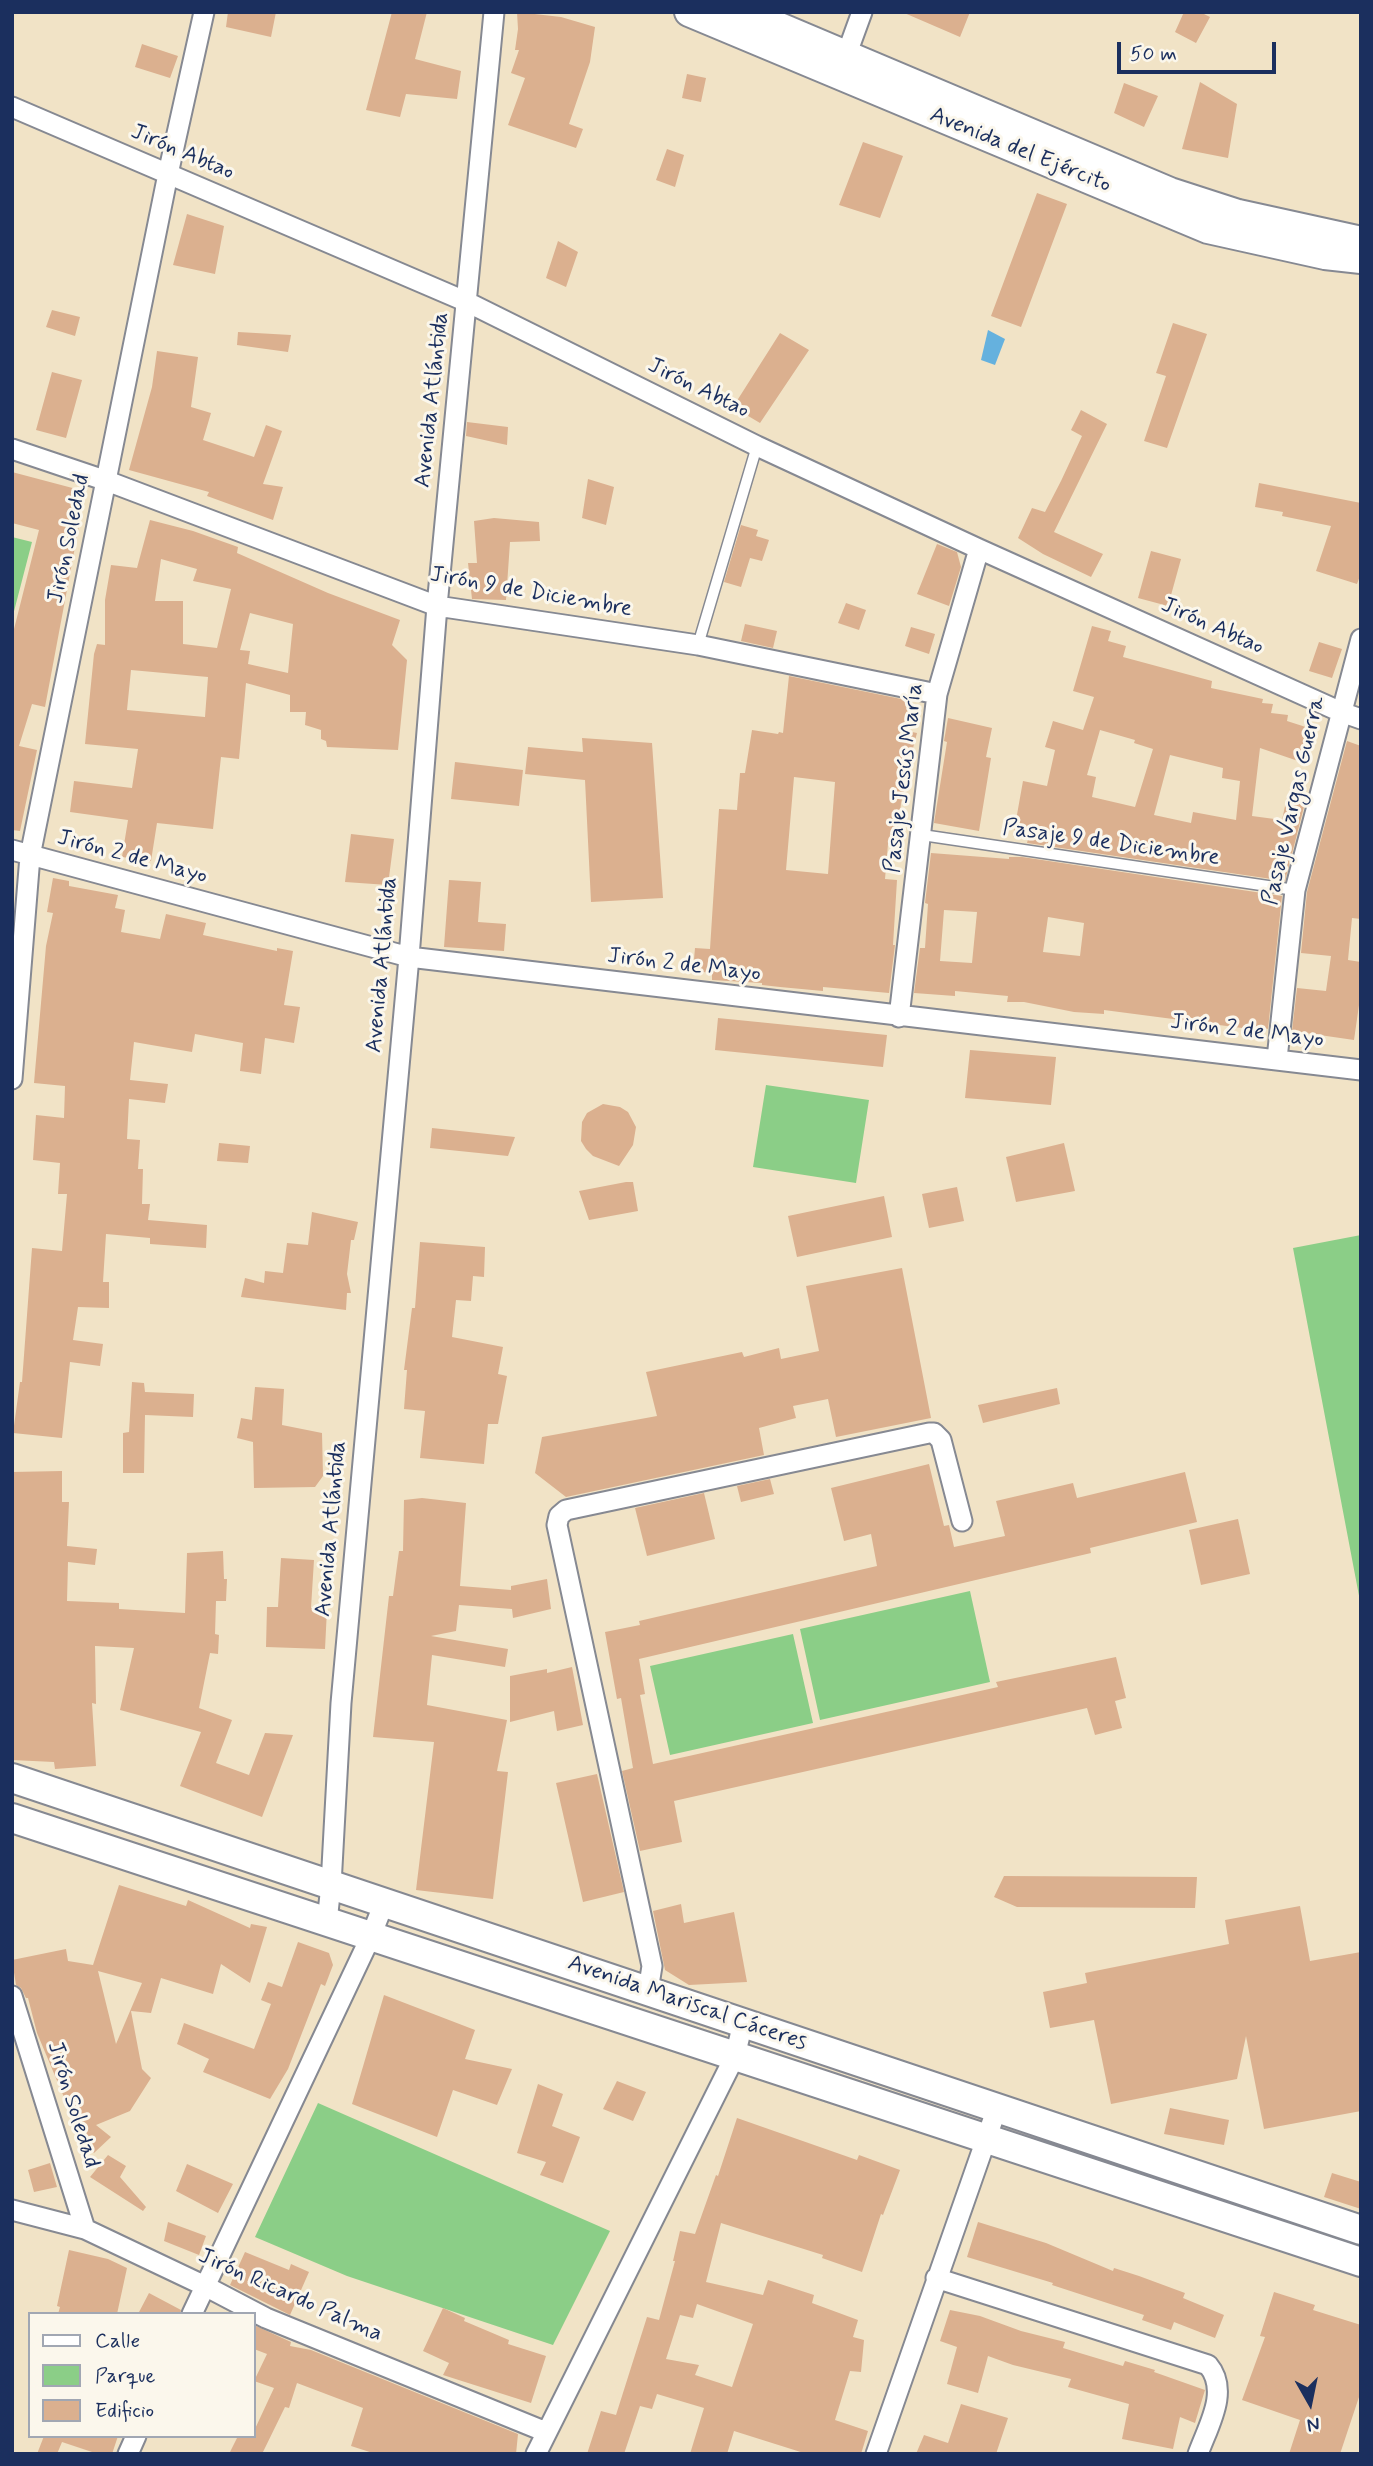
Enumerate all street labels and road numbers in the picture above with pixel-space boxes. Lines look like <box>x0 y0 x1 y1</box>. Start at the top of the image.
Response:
street label: Avenida del Ejército <box>925 102 1115 200</box>
street label: Jirón Abtao <box>126 119 238 187</box>
street label: Avenida Atlántida <box>410 311 456 489</box>
street label: Jirón Abtao <box>643 353 753 425</box>
street label: Jirón Soledad <box>43 472 97 606</box>
street label: Jirón 9 de Diciembre <box>428 562 634 624</box>
street label: Jirón Abtao <box>1156 592 1268 662</box>
street label: Pasaje Jesús María <box>880 681 930 875</box>
street label: Pasaje Vargas Guerra <box>1258 694 1332 908</box>
street label: Pasaje 9 de Diciembre <box>1001 815 1221 873</box>
street label: Jirón 2 de Mayo <box>54 825 210 891</box>
street label: Avenida Atlántida <box>362 876 404 1054</box>
street label: Jirón 2 de Mayo <box>606 943 762 989</box>
street label: Jirón 2 de Mayo <box>1169 1009 1325 1055</box>
street label: Avenida Atlántida <box>311 1440 353 1618</box>
street label: Avenida Mariscal Cáceres <box>564 1950 810 2058</box>
street label: Jirón Soledad <box>40 2038 104 2172</box>
street label: Jirón Ricardo Palma <box>194 2243 386 2349</box>

